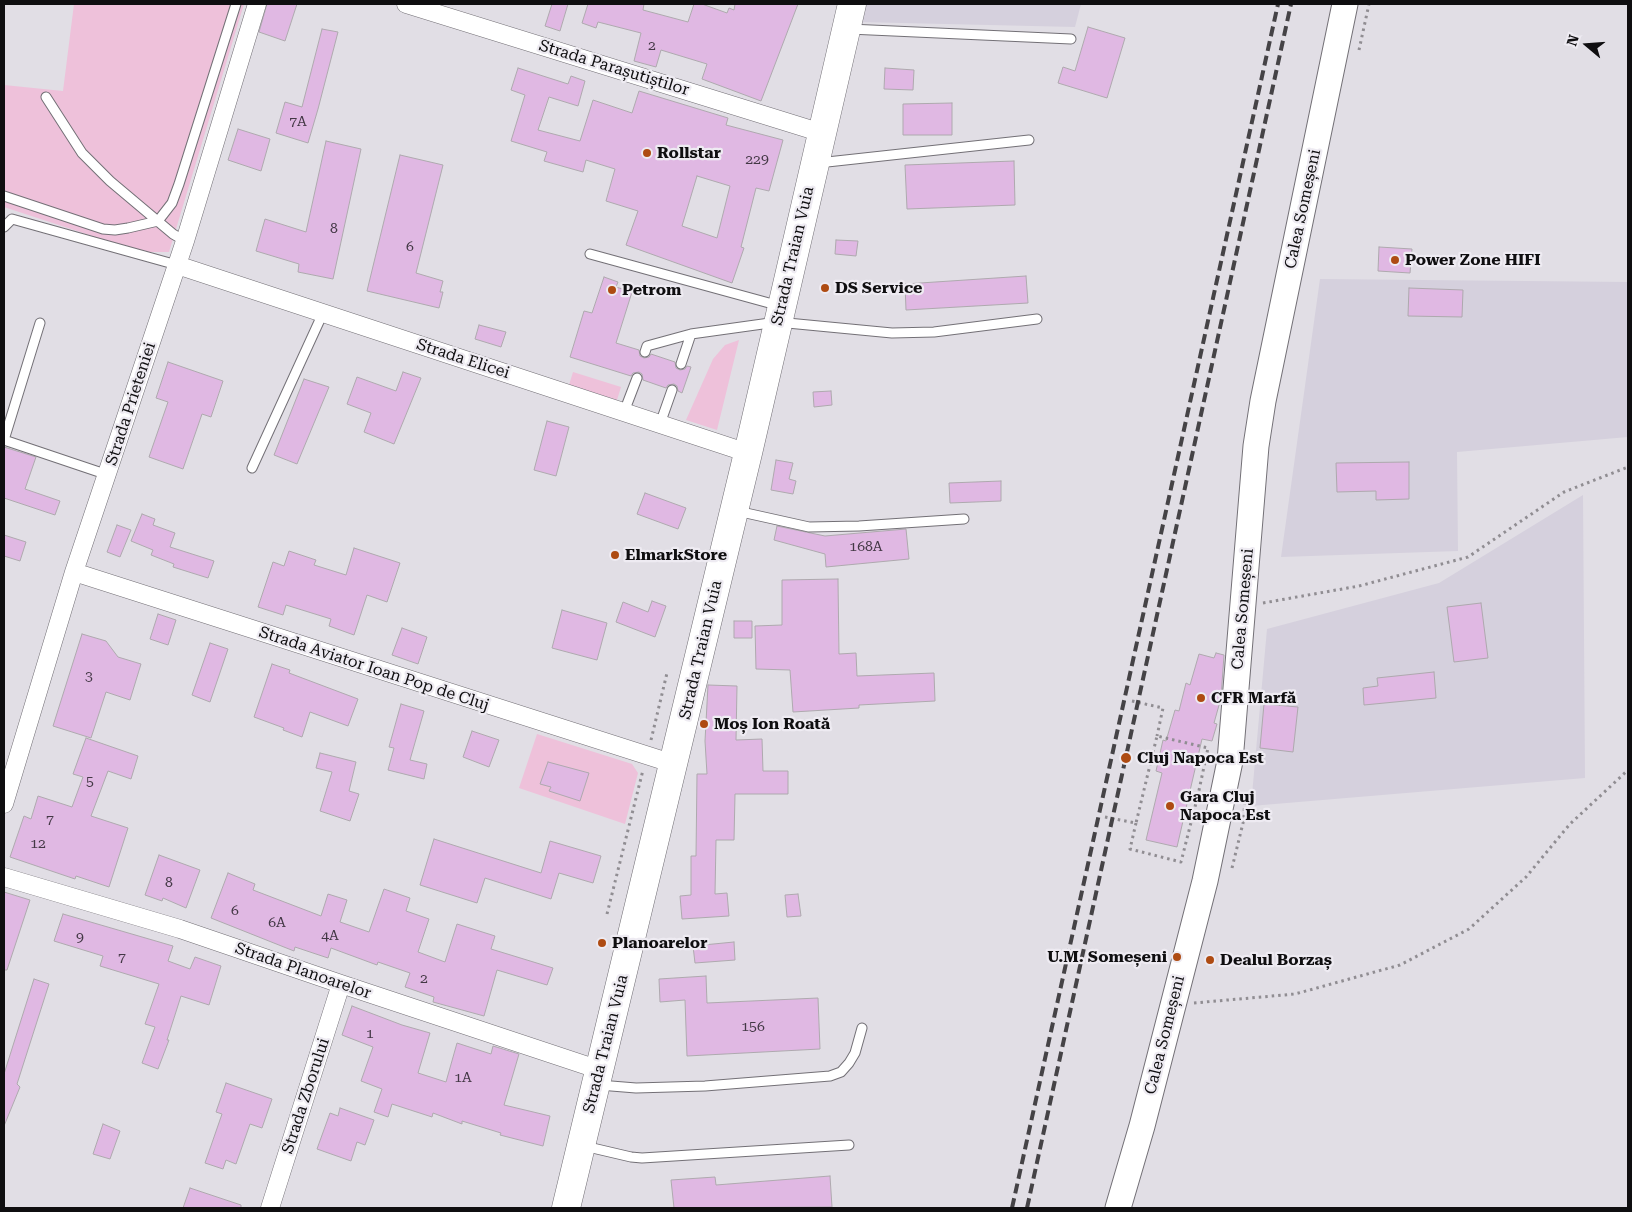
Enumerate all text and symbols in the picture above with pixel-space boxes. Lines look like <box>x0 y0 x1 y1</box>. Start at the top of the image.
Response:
north arrow <box>1562 20 1612 70</box>
text: N <box>1563 33 1582 48</box>
street label: Strada Parașutiștilor <box>537 36 691 100</box>
house number: 2 <box>648 38 656 54</box>
house number: 7A <box>289 114 307 130</box>
place label: Rollstar <box>657 143 721 163</box>
marker: Rollstar <box>641 147 653 159</box>
street label: Calea Someșeni <box>1281 148 1325 270</box>
house number: 229 <box>745 152 769 168</box>
street label: Strada Traian Vuia <box>768 185 818 327</box>
house number: 8 <box>330 221 338 237</box>
house number: 6 <box>406 239 414 255</box>
place label: Power Zone HIFI <box>1405 250 1540 270</box>
marker: Power Zone HIFI <box>1389 254 1401 266</box>
place label: DS Service <box>835 278 922 298</box>
place label: Petrom <box>622 280 681 300</box>
marker: DS Service <box>819 282 831 294</box>
marker: Petrom <box>606 284 618 296</box>
street label: Strada Elicei <box>414 335 512 383</box>
street label: Strada Prieteniei <box>102 340 160 468</box>
house number: 168A <box>849 539 883 555</box>
place label: ElmarkStore <box>625 545 727 565</box>
street label: Calea Someșeni <box>1228 548 1258 670</box>
marker: ElmarkStore <box>609 549 621 561</box>
street label: Strada Traian Vuia <box>676 579 726 721</box>
street label: Strada Aviator Ioan Pop de Cluj <box>257 623 491 715</box>
house number: 3 <box>85 669 93 685</box>
place label: CFR Marfă <box>1211 688 1296 708</box>
marker: CFR Marfă <box>1195 692 1207 704</box>
place label: Moș Ion Roată <box>714 714 830 734</box>
marker: Moș Ion Roată <box>698 718 710 730</box>
place label: Cluj Napoca Est <box>1137 748 1264 768</box>
marker: Cluj Napoca Est <box>1119 751 1133 765</box>
house number: 5 <box>86 774 94 790</box>
place label: Gara Cluj Napoca Est <box>1180 787 1271 825</box>
marker: Gara Cluj Napoca Est <box>1164 800 1176 812</box>
house number: 7 <box>46 812 54 828</box>
house number: 12 <box>30 836 46 852</box>
house number: 8 <box>165 875 173 891</box>
house number: 6 <box>231 903 239 919</box>
house number: 6A <box>268 915 286 931</box>
house number: 4A <box>321 928 339 944</box>
house number: 9 <box>76 930 84 946</box>
place label: Planoarelor <box>612 933 707 953</box>
marker: Planoarelor <box>596 937 608 949</box>
street label: Strada Planoarelor <box>232 939 374 1003</box>
place label: U.M. Someșeni <box>1047 947 1167 967</box>
house number: 7 <box>118 950 126 966</box>
place label: Dealul Borzaș <box>1220 950 1332 970</box>
marker: U.M. Someșeni <box>1171 951 1183 963</box>
marker: Dealul Borzaș <box>1204 954 1216 966</box>
house number: 2 <box>420 971 428 987</box>
street label: Strada Traian Vuia <box>579 973 633 1115</box>
street label: Calea Someșeni <box>1141 974 1189 1096</box>
house number: 156 <box>741 1019 765 1035</box>
house number: 1 <box>366 1026 374 1042</box>
street label: Strada Zborului <box>278 1036 334 1156</box>
house number: 1A <box>454 1070 472 1086</box>

